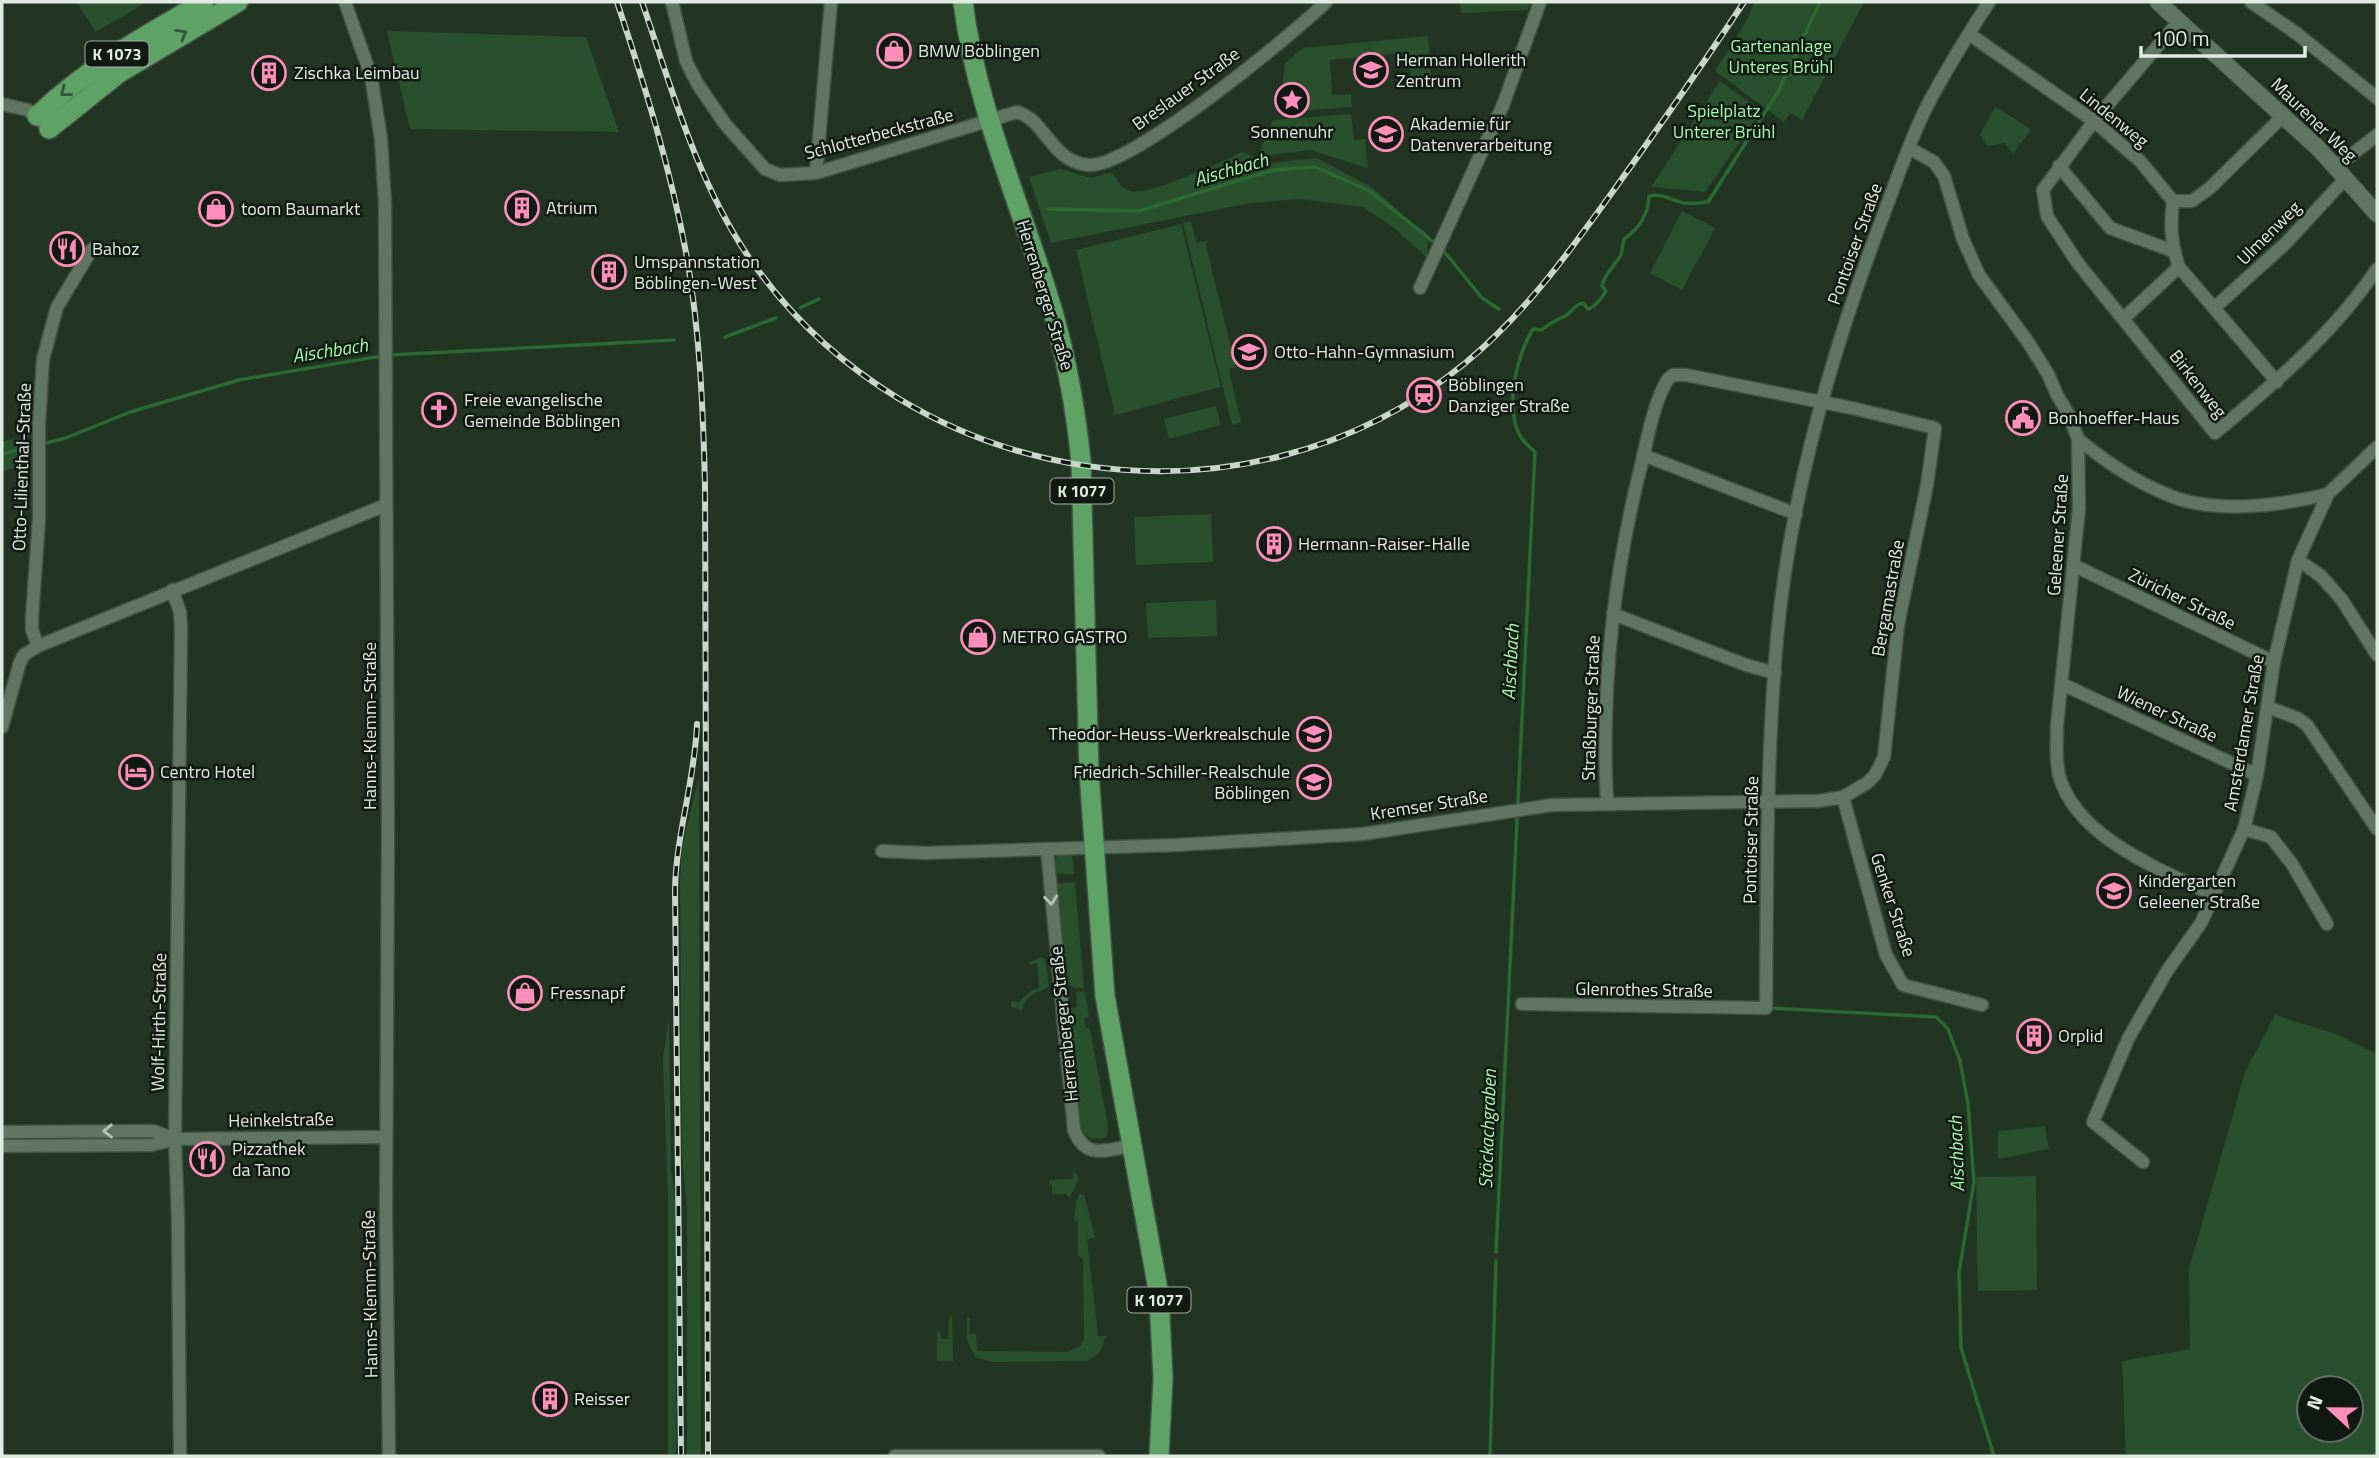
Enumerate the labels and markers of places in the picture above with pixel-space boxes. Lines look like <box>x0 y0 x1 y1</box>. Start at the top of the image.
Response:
shop icon: BMW Böblingen <box>875 32 913 70</box>
place label: BMW Böblingen <box>918 37 1040 64</box>
place label: Herman Hollerith Zentrum <box>1396 46 1526 94</box>
school or university icon: Herman Hollerith Zentrum <box>1352 51 1390 89</box>
building icon: Zischka Leimbau <box>250 54 288 92</box>
place label: Zischka Leimbau <box>294 59 420 86</box>
place icon: Sonnenuhr <box>1273 81 1311 119</box>
place label: Akademie für Datenverarbeitung <box>1410 110 1552 158</box>
school or university icon: Akademie für Datenverarbeitung <box>1367 115 1405 153</box>
place label: Sonnenuhr <box>1251 118 1333 145</box>
building icon: Atrium <box>503 189 541 227</box>
shop icon: toom Baumarkt <box>197 190 235 228</box>
place label: Atrium <box>546 194 598 221</box>
place label: toom Baumarkt <box>241 195 361 222</box>
restaurant icon: Bahoz <box>48 230 86 268</box>
place label: Bahoz <box>92 235 139 262</box>
place label: Umspannstation Böblingen-West <box>634 248 760 296</box>
building icon: Umspannstation Böblingen-West <box>590 253 628 291</box>
school or university icon: Otto-Hahn-Gymnasium <box>1230 333 1268 371</box>
place label: Otto-Hahn-Gymnasium <box>1274 338 1455 365</box>
place label: Böblingen Danziger Straße <box>1448 371 1570 419</box>
station icon: Böblingen Danziger Straße <box>1405 376 1443 414</box>
place label: Freie evangelische Gemeinde Böblingen <box>464 386 620 434</box>
church icon: Freie evangelische Gemeinde Böblingen <box>420 391 458 429</box>
public building icon: Bonhoeffer-Haus <box>2004 399 2042 437</box>
place label: Bonhoeffer-Haus <box>2048 404 2180 431</box>
building icon: Hermann-Raiser-Halle <box>1255 525 1293 563</box>
place label: Hermann-Raiser-Halle <box>1298 530 1470 557</box>
shop icon: METRO GASTRO <box>959 618 997 656</box>
place label: METRO GASTRO <box>1002 623 1127 650</box>
school or university icon: Theodor-Heuss-Werkrealschule <box>1295 715 1333 753</box>
place label: Theodor-Heuss-Werkrealschule <box>1049 720 1290 747</box>
hotel icon: Centro Hotel <box>117 753 155 791</box>
place label: Centro Hotel <box>160 758 255 785</box>
place label: Friedrich-Schiller-Realschule Böblingen <box>1073 758 1290 806</box>
school or university icon: Friedrich-Schiller-Realschule Böblingen <box>1295 763 1333 801</box>
place label: Kindergarten Geleener Straße <box>2138 867 2260 915</box>
school or university icon: Kindergarten Geleener Straße <box>2095 872 2133 910</box>
shop icon: Fressnapf <box>506 974 544 1012</box>
place label: Fressnapf <box>550 979 625 1006</box>
building icon: Orplid <box>2015 1017 2053 1055</box>
place label: Orplid <box>2058 1022 2103 1049</box>
place label: Pizzathek da Tano <box>232 1135 306 1183</box>
restaurant icon: Pizzathek da Tano <box>188 1140 226 1178</box>
building icon: Reisser <box>531 1380 569 1418</box>
place label: Reisser <box>574 1385 630 1412</box>

